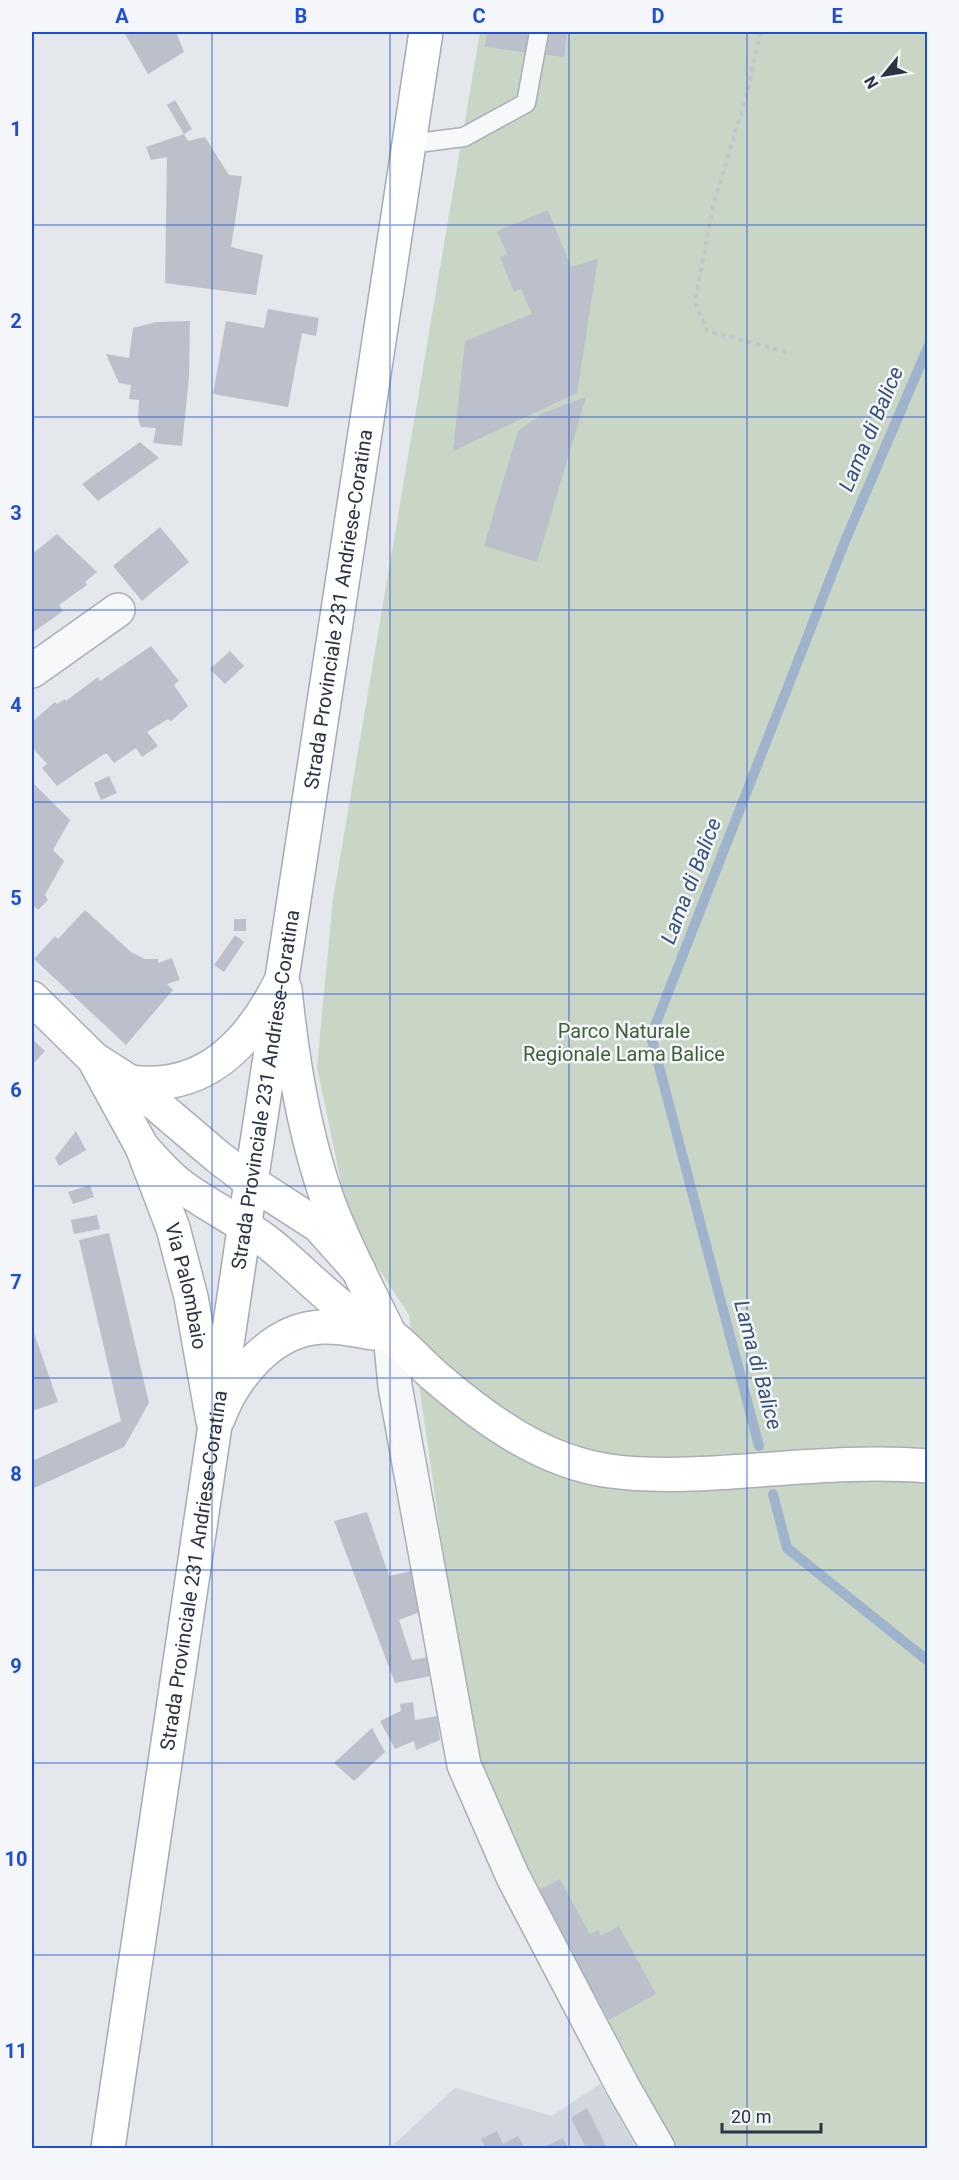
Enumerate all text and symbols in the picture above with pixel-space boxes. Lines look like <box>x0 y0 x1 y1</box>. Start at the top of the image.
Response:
text: A <box>115 4 129 28</box>
text: B <box>295 4 307 28</box>
text: C <box>472 4 486 28</box>
text: D <box>652 4 665 28</box>
text: E <box>831 4 843 28</box>
north arrow <box>854 45 914 105</box>
text: N <box>860 73 882 92</box>
text: 1 <box>10 117 22 141</box>
text: 2 <box>10 309 22 333</box>
water label: Lama di Balice <box>834 363 908 495</box>
street label: Strada Provinciale 231 Andriese-Coratina <box>299 428 377 791</box>
text: 3 <box>10 501 22 525</box>
text: 4 <box>10 693 22 717</box>
water label: Lama di Balice <box>656 814 726 947</box>
text: 5 <box>10 886 22 910</box>
street label: Strada Provinciale 231 Andriese-Coratina <box>226 908 304 1271</box>
park label: Parco Naturale Regionale Lama Balice <box>523 1019 725 1066</box>
text: 6 <box>10 1078 22 1102</box>
street label: Via Palombaio <box>160 1220 212 1351</box>
text: 7 <box>10 1270 22 1294</box>
water label: Lama di Balice <box>729 1298 787 1432</box>
street label: Strada Provinciale 231 Andriese-Coratina <box>155 1389 232 1752</box>
text: 8 <box>10 1462 22 1486</box>
text: 9 <box>10 1654 22 1678</box>
text: 10 <box>5 1847 27 1871</box>
text: 11 <box>5 2039 27 2063</box>
scale bar <box>722 2096 821 2134</box>
text: 20 m <box>731 2106 771 2127</box>

